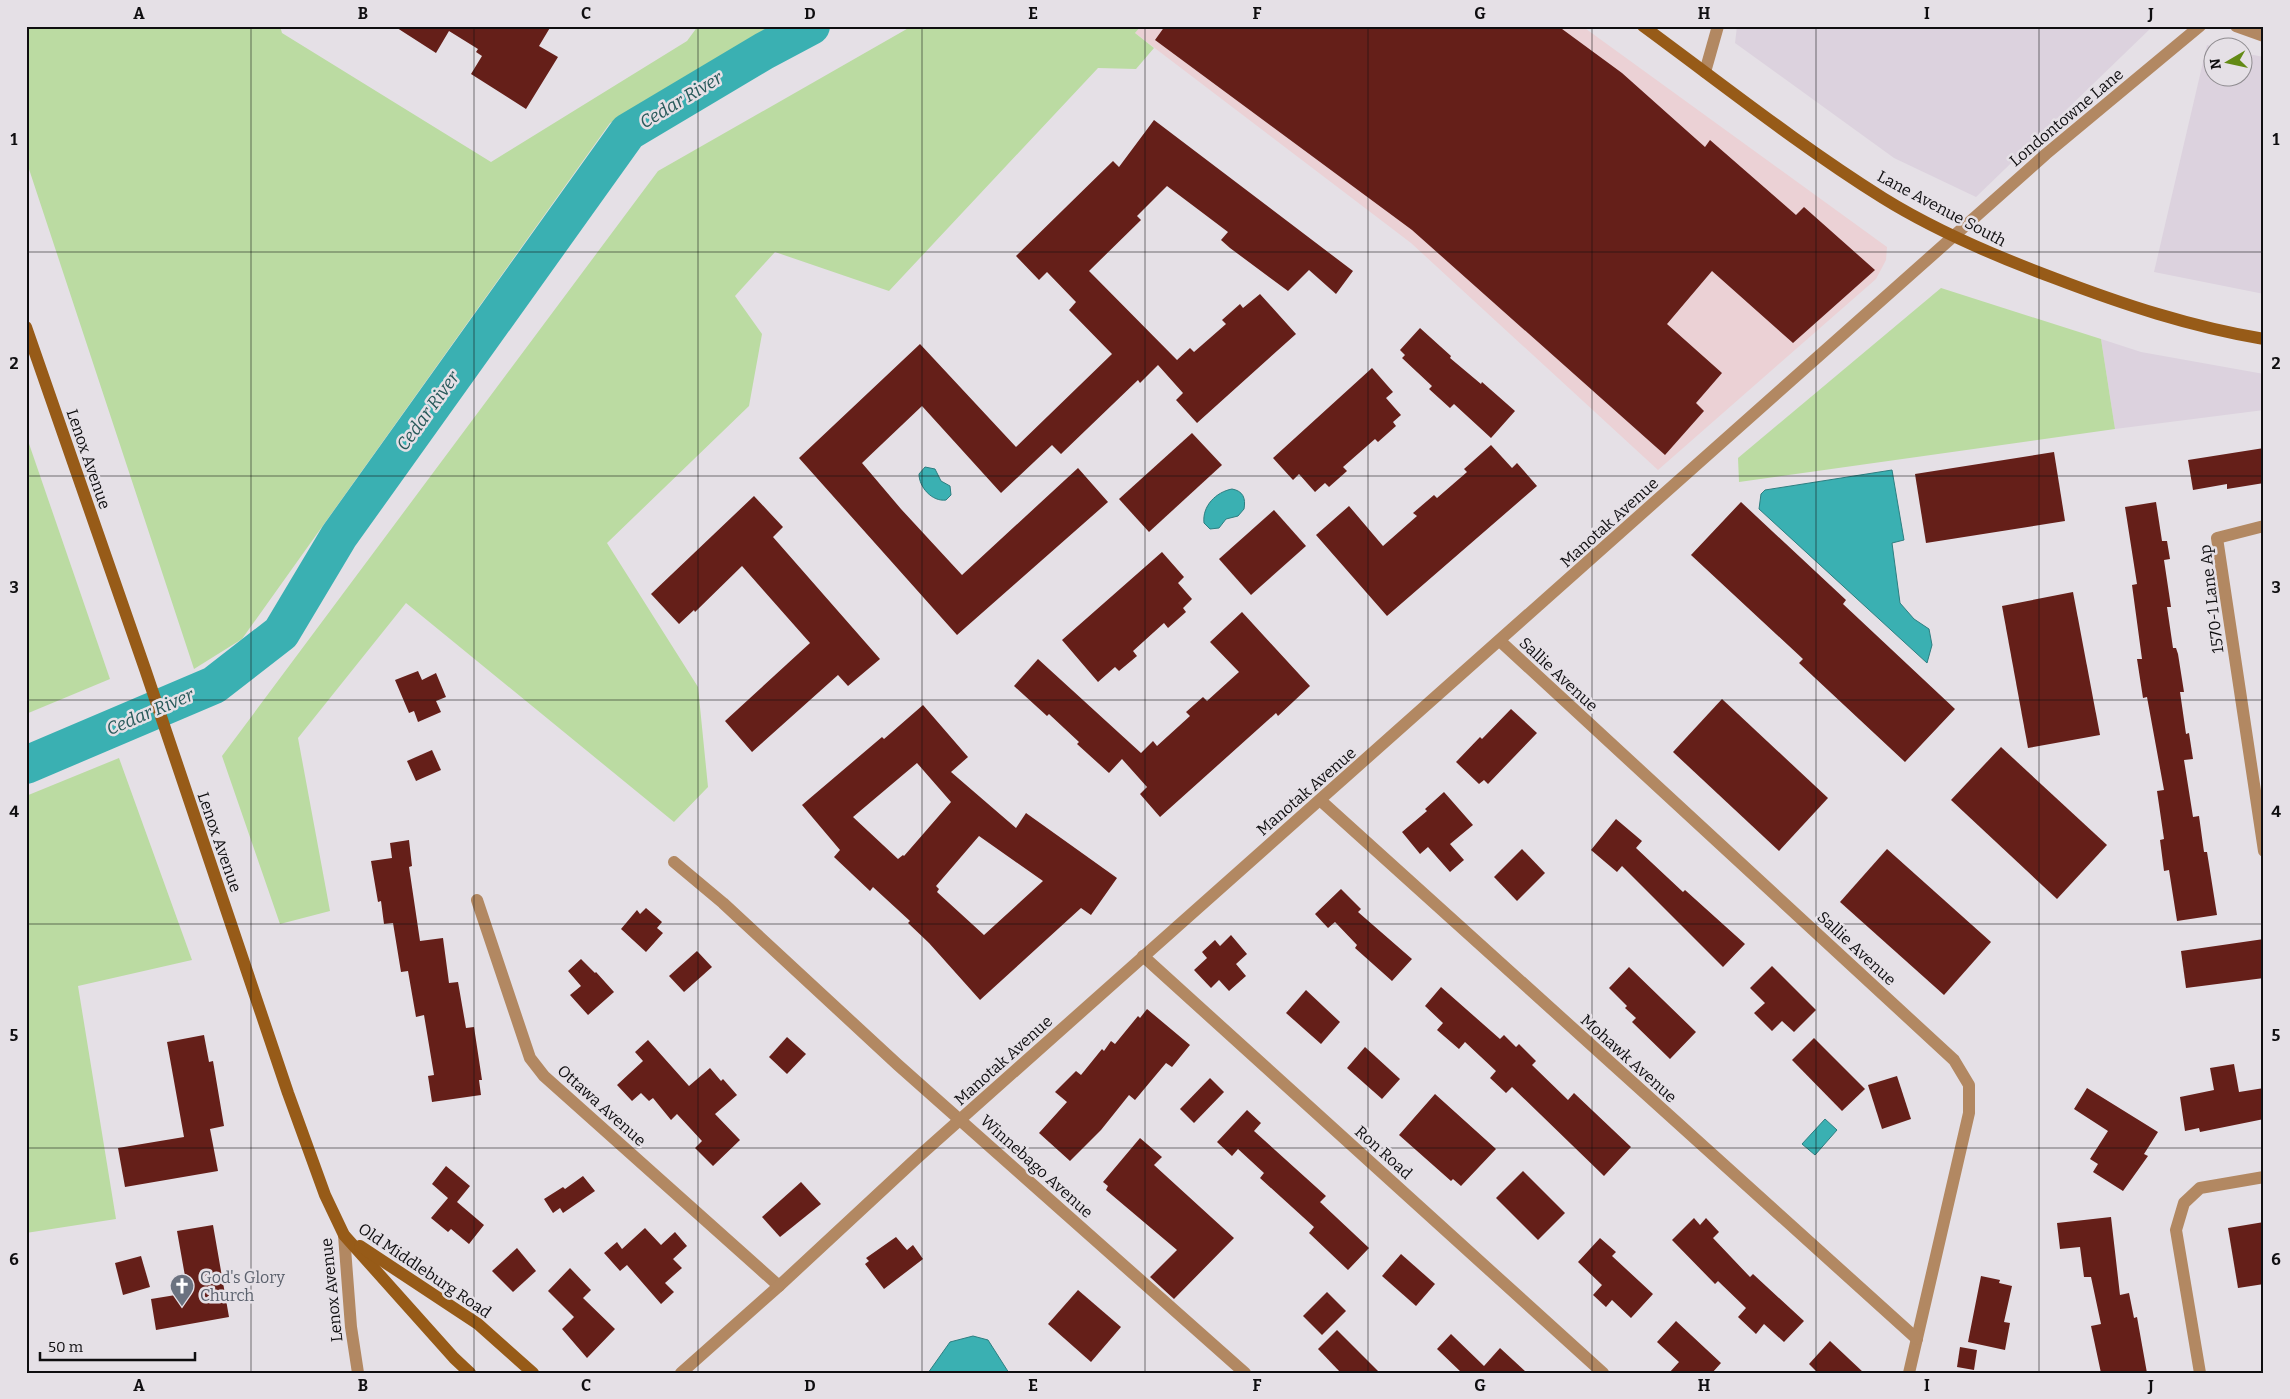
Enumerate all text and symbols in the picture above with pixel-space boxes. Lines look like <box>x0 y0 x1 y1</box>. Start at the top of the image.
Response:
text: A <box>133 4 145 23</box>
text: B <box>358 4 368 23</box>
text: C <box>581 4 591 23</box>
text: D <box>804 4 816 23</box>
text: E <box>1028 4 1038 23</box>
text: F <box>1253 4 1262 23</box>
text: G <box>1474 4 1486 23</box>
text: H <box>1698 4 1711 23</box>
text: I <box>1924 4 1930 23</box>
text: J <box>2147 4 2154 23</box>
north arrow <box>2202 38 2252 88</box>
text: N <box>2206 57 2225 71</box>
street label: Londontowne Lane <box>2006 64 2127 170</box>
water label: Cedar River <box>636 66 727 133</box>
text: 1 <box>11 130 18 149</box>
text: 1 <box>2273 130 2280 149</box>
street label: Lane Avenue South <box>1874 166 2009 250</box>
text: 2 <box>9 354 19 373</box>
text: 2 <box>2271 354 2281 373</box>
water label: Cedar River <box>392 367 465 455</box>
street label: Lenox Avenue <box>63 407 115 512</box>
street label: Manotak Avenue <box>1557 473 1662 571</box>
street label: 1570-1 Lane Ap <box>2195 544 2228 654</box>
text: 3 <box>9 578 19 597</box>
text: 3 <box>2271 578 2281 597</box>
street label: Sallie Avenue <box>1516 633 1602 715</box>
water label: Cedar River <box>103 684 198 740</box>
street label: Manotak Avenue <box>1253 743 1360 840</box>
street label: Lenox Avenue <box>194 790 246 895</box>
text: 4 <box>9 802 19 821</box>
text: 4 <box>2271 802 2281 821</box>
street label: Sallie Avenue <box>1814 907 1900 989</box>
street label: Mohawk Avenue <box>1577 1010 1681 1106</box>
street label: Manotak Avenue <box>951 1011 1056 1109</box>
text: 5 <box>10 1026 19 1045</box>
text: 5 <box>2272 1026 2281 1045</box>
street label: Ottawa Avenue <box>554 1061 650 1150</box>
street label: Winnebago Avenue <box>976 1111 1097 1222</box>
street label: Ron Road <box>1351 1122 1417 1183</box>
street label: Old Middleburg Road <box>355 1219 495 1322</box>
street label: Lenox Avenue <box>317 1237 346 1343</box>
text: 6 <box>9 1250 19 1269</box>
text: 6 <box>2271 1250 2281 1269</box>
place label: God's Glory Church <box>200 1268 286 1305</box>
church icon: God's Glory Church <box>169 1273 195 1307</box>
scale bar <box>40 1329 195 1361</box>
text: 50 m <box>48 1338 84 1356</box>
text: A <box>133 1376 145 1395</box>
text: B <box>358 1376 368 1395</box>
text: C <box>581 1376 591 1395</box>
text: D <box>804 1376 816 1395</box>
text: E <box>1028 1376 1038 1395</box>
text: F <box>1253 1376 1262 1395</box>
text: G <box>1474 1376 1486 1395</box>
text: H <box>1698 1376 1711 1395</box>
text: I <box>1924 1376 1930 1395</box>
text: J <box>2147 1376 2154 1395</box>

